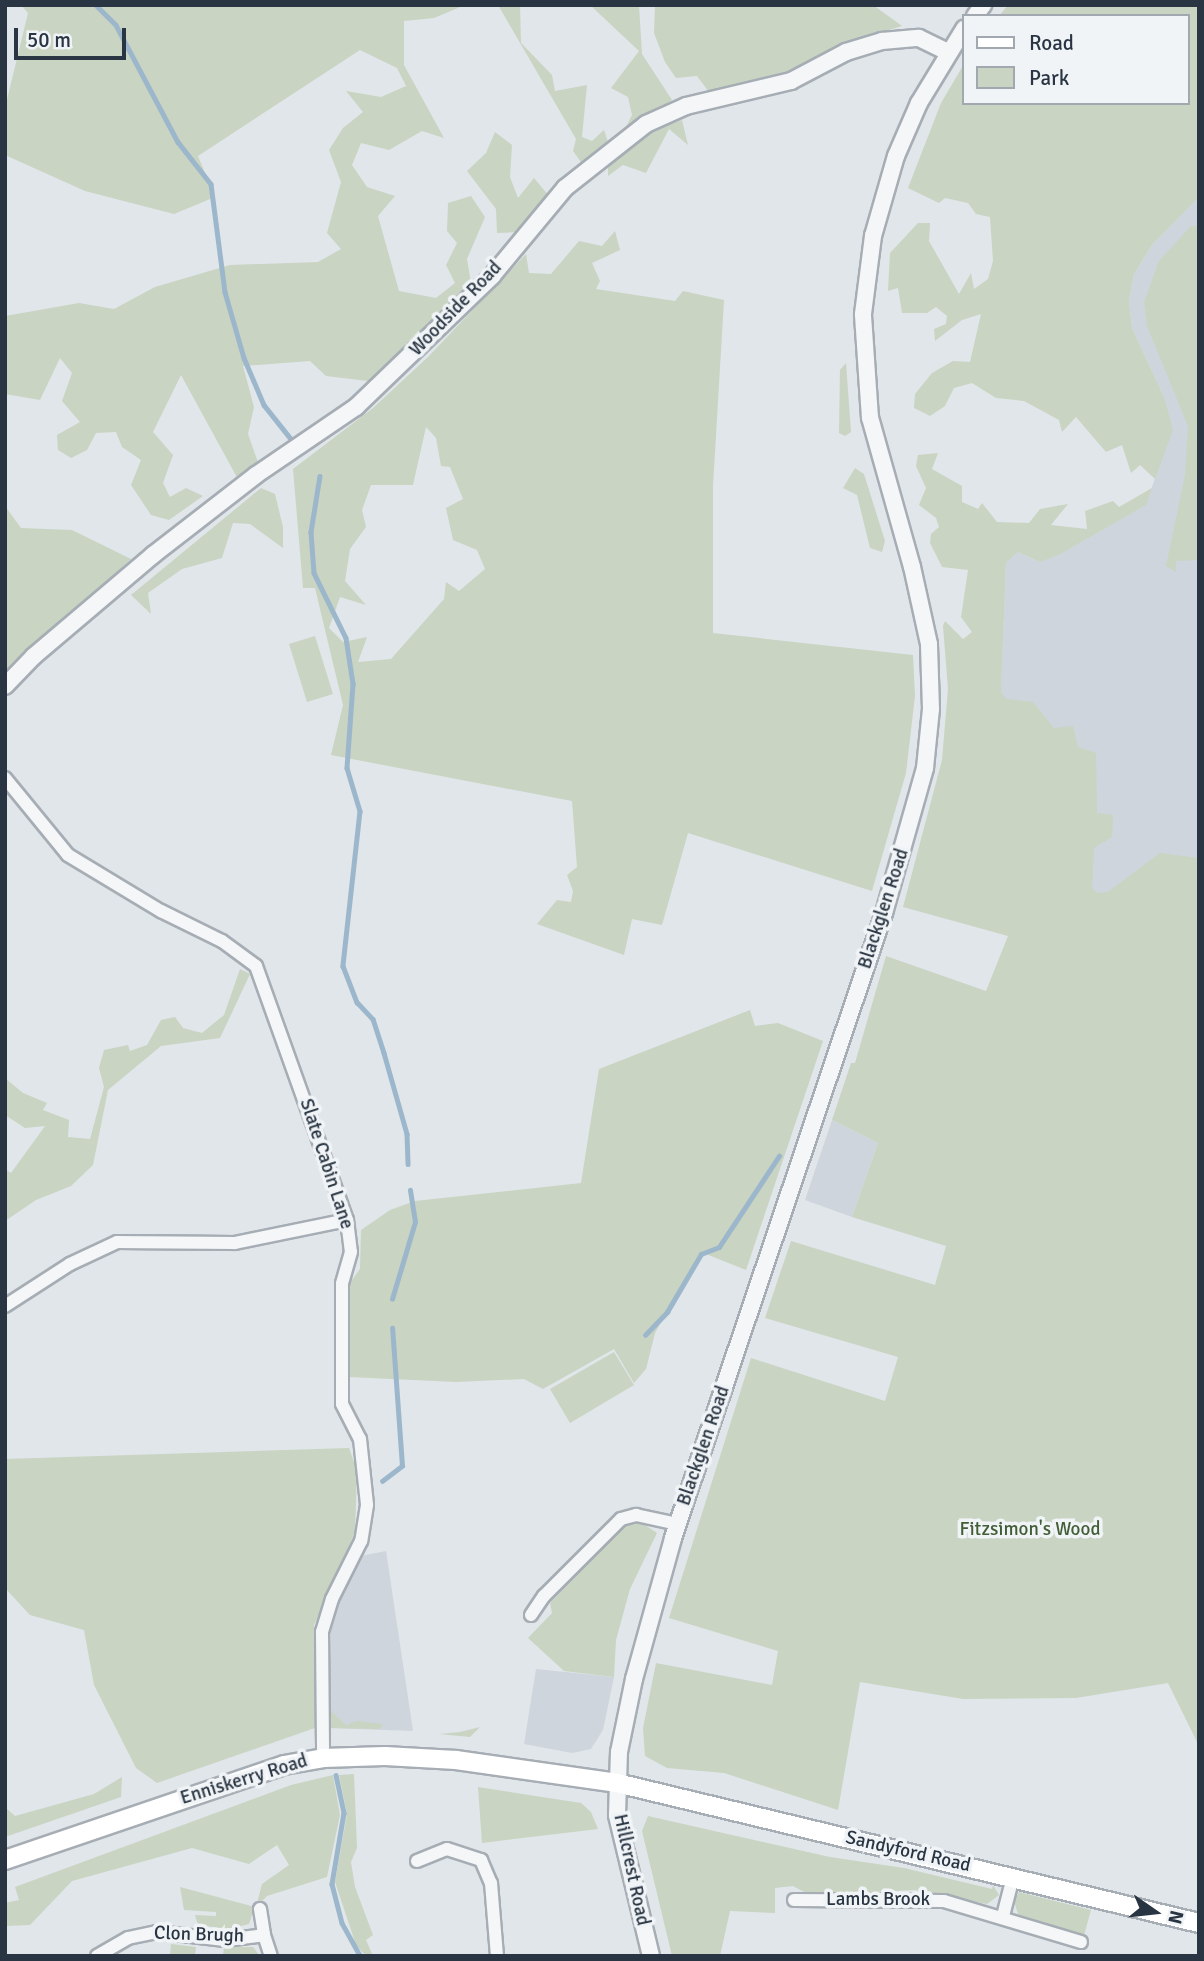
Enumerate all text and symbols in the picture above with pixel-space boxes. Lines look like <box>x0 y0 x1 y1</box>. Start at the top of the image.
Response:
scale bar <box>18 14 130 58</box>
legend <box>962 14 1190 105</box>
text: 50 m <box>27 27 71 53</box>
text: Road <box>1029 30 1074 56</box>
text: Park <box>1029 65 1069 91</box>
street label: Woodside Road <box>405 257 507 361</box>
street label: Blackglen Road <box>854 846 914 972</box>
street label: Slate Cabin Lane <box>294 1096 358 1232</box>
street label: Blackglen Road <box>673 1383 735 1509</box>
park label: Fitzsimon's Wood <box>960 1519 1100 1541</box>
street label: Enniskerry Road <box>178 1750 310 1810</box>
street label: Hillcrest Road <box>608 1812 654 1928</box>
street label: Sandyford Road <box>843 1827 973 1877</box>
north arrow <box>1120 1877 1190 1947</box>
street label: Lambs Brook <box>826 1889 930 1911</box>
text: N <box>1162 1908 1189 1926</box>
street label: Clon Brugh <box>154 1922 244 1948</box>

